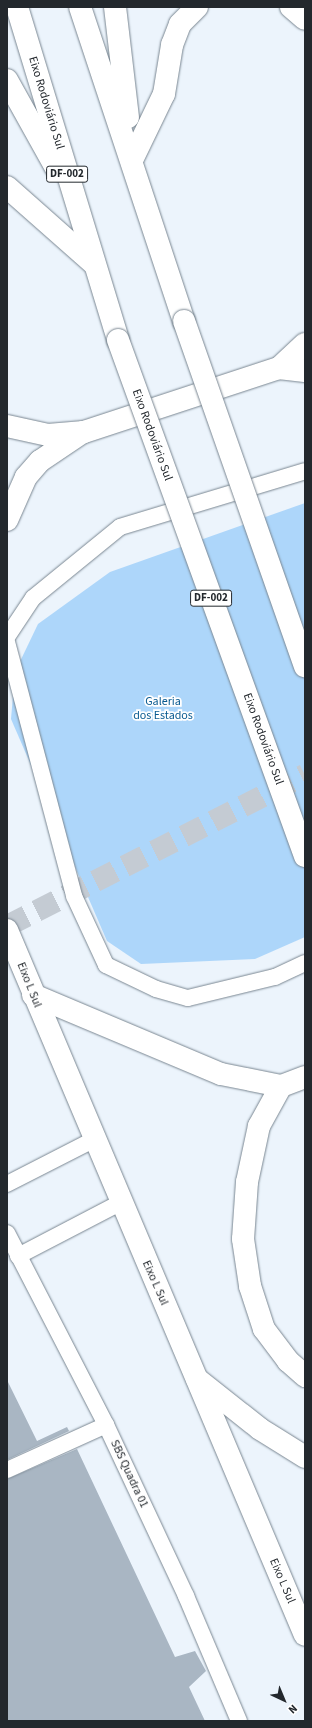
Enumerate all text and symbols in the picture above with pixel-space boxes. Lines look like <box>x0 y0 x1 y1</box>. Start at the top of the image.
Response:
street label: Eixo Rodoviário Sul <box>25 55 67 151</box>
road number: DF-002 <box>46 165 88 183</box>
street label: Eixo Rodoviário Sul <box>129 387 175 483</box>
road number: DF-002 <box>190 589 232 607</box>
street label: Eixo Rodoviário Sul <box>240 691 286 787</box>
park label: Galeria dos Estados <box>133 695 193 723</box>
street label: Eixo L Sul <box>13 960 45 1010</box>
street label: Eixo L Sul <box>139 1258 171 1308</box>
street label: SBS Quadra 01 <box>107 1438 151 1510</box>
street label: Eixo L Sul <box>266 1556 298 1606</box>
north arrow <box>264 1680 304 1720</box>
text: N <box>285 1701 301 1717</box>

